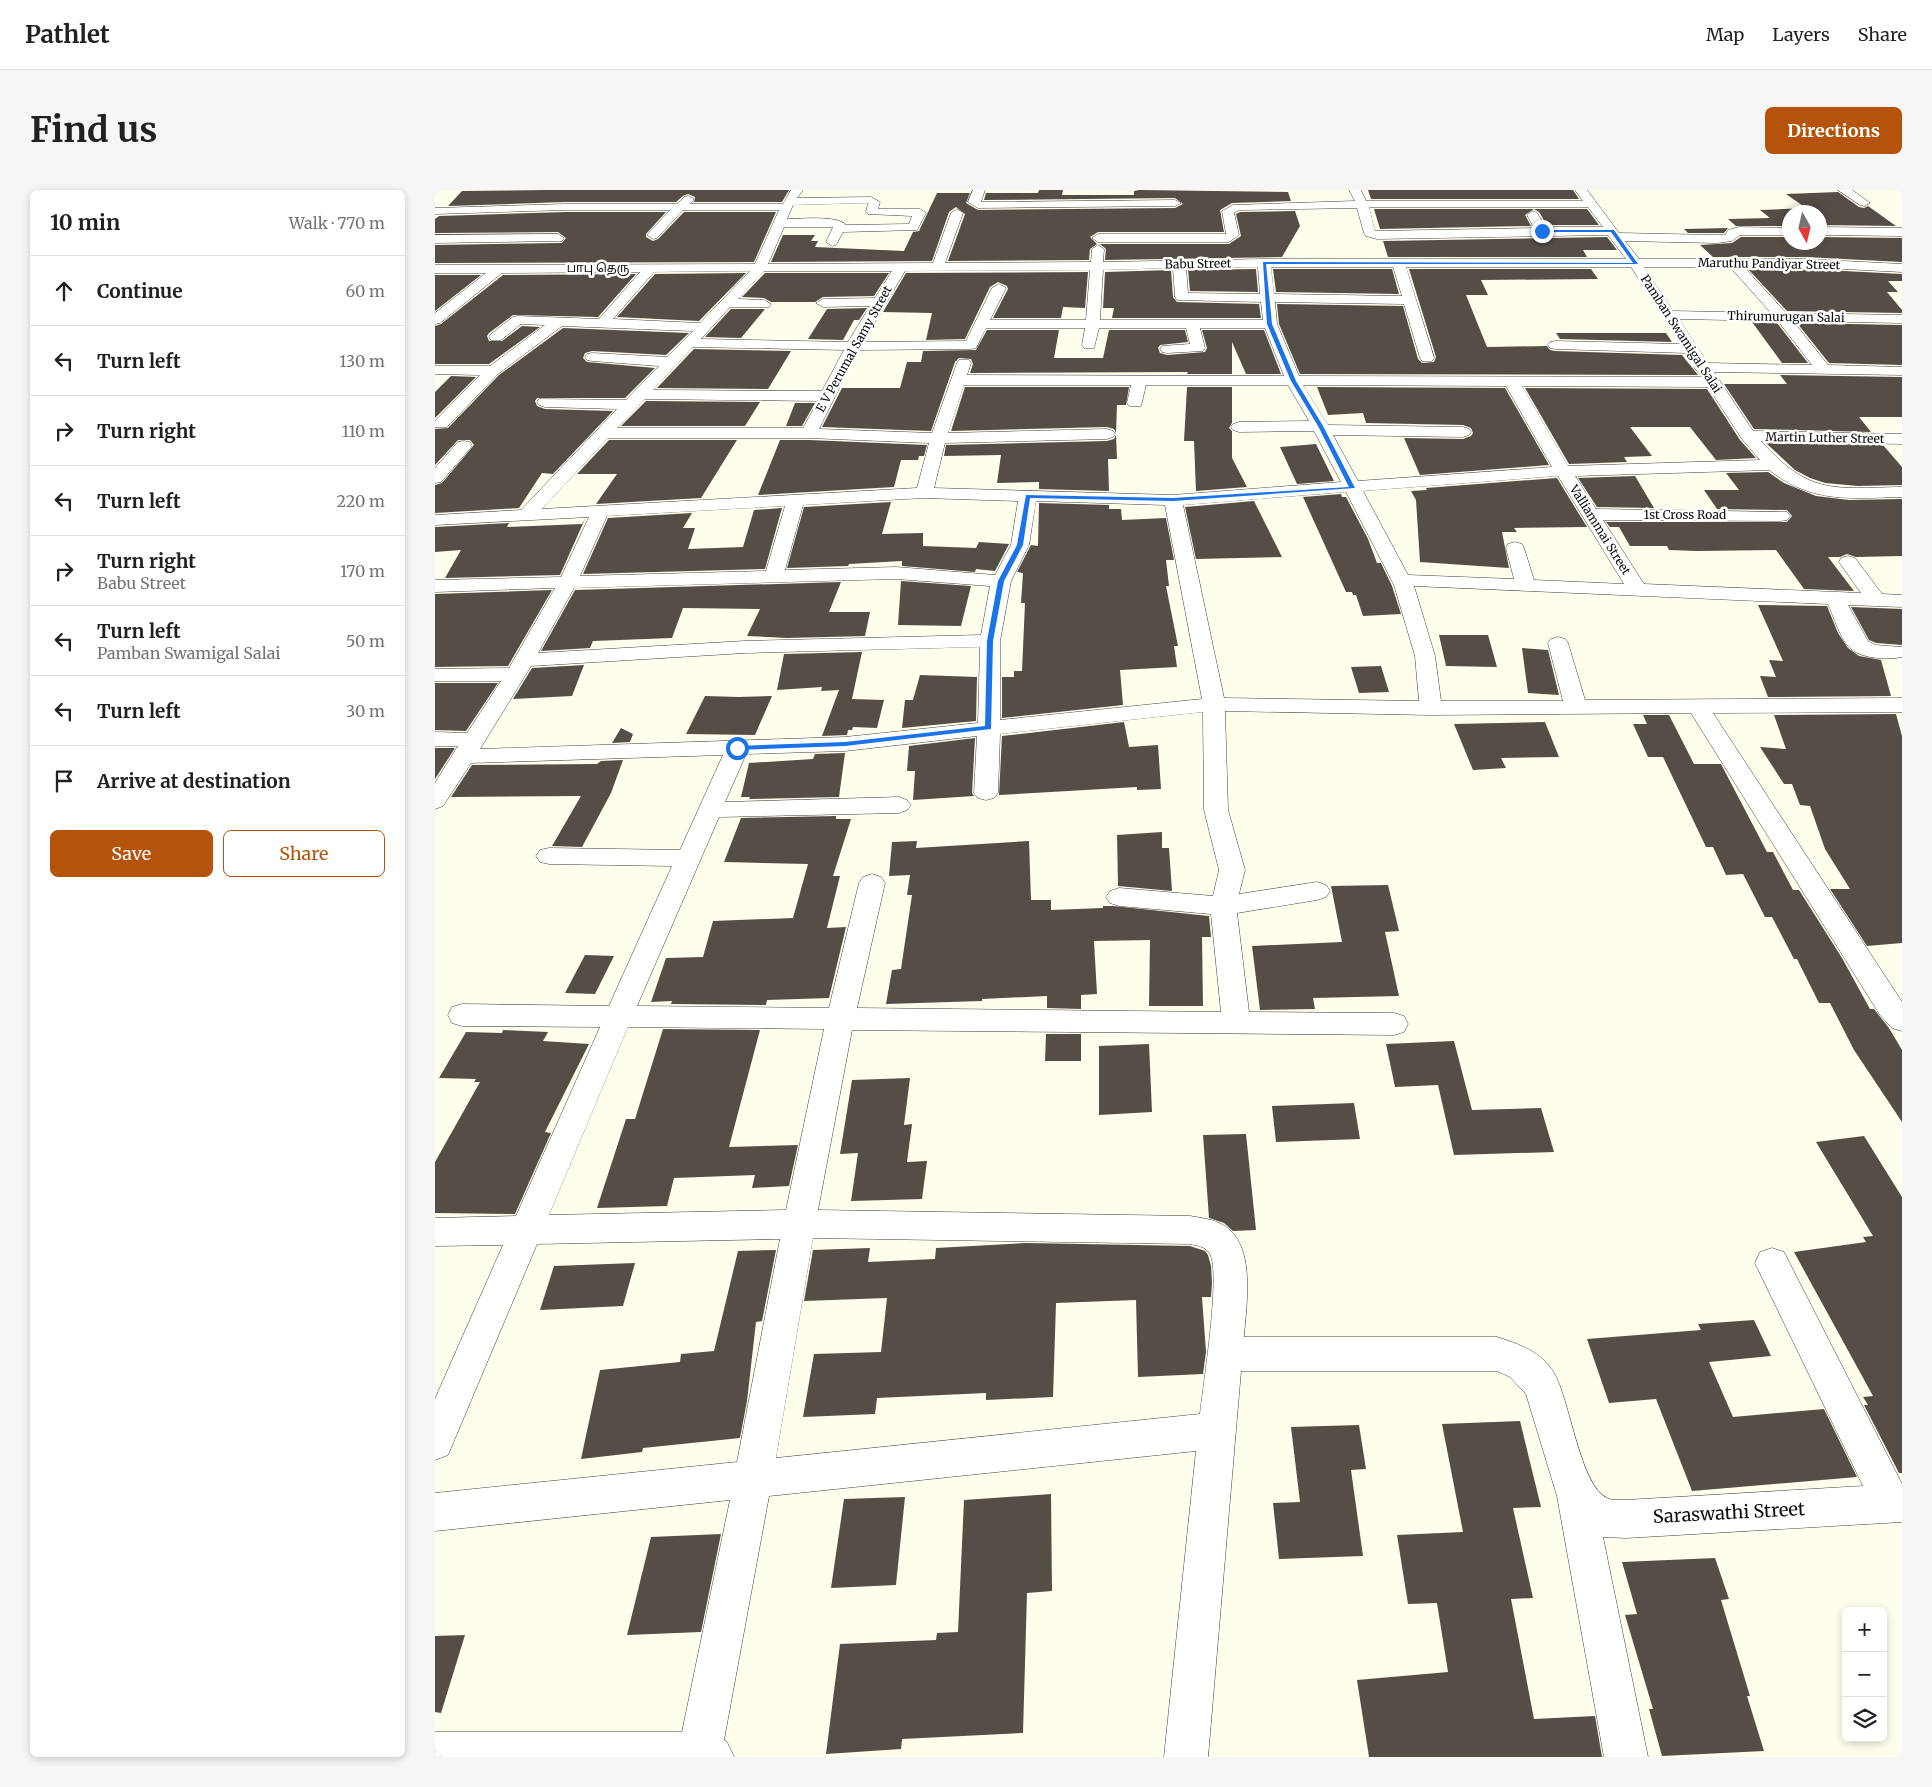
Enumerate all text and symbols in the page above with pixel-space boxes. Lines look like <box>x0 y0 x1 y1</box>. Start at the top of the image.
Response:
text: Pathlet <box>25 19 110 50</box>
text: Map <box>1706 23 1744 46</box>
text: Layers <box>1772 23 1830 46</box>
text: Share <box>1858 23 1907 46</box>
button: Directions <box>1765 107 1902 154</box>
text: Find us <box>30 108 157 152</box>
north arrow <box>1782 205 1827 250</box>
text: 10 min <box>50 209 120 236</box>
text: Walk · 770 m <box>289 213 385 233</box>
route end <box>1531 220 1554 243</box>
street label: Babu Street <box>1165 255 1232 272</box>
street label: Maruthu Pandiyar Street <box>1698 255 1841 272</box>
street label: பாபு தெரு <box>567 260 630 276</box>
street label: Pamban Swamigal Salai <box>1638 272 1725 396</box>
icon: ahead <box>50 277 78 305</box>
text: Continue <box>97 279 183 303</box>
text: 60 m <box>345 281 385 301</box>
street label: E V Perumal Samy Street <box>812 283 895 415</box>
street label: Thirumurugan Salai <box>1727 308 1845 325</box>
icon: left <box>50 347 78 375</box>
text: Turn left <box>97 349 181 373</box>
text: 130 m <box>339 351 385 371</box>
icon: right <box>50 417 78 445</box>
text: Turn right <box>97 419 196 443</box>
text: 110 m <box>342 421 385 441</box>
street label: Martin Luther Street <box>1765 429 1885 446</box>
street label: Valliammai Street <box>1566 481 1634 578</box>
icon: left <box>50 487 78 515</box>
text: Turn left <box>97 489 181 513</box>
text: 220 m <box>337 491 385 511</box>
street label: 1st Cross Road <box>1644 507 1726 522</box>
text: Turn right <box>97 549 196 573</box>
icon: right <box>50 557 78 585</box>
text: 170 m <box>340 561 385 581</box>
text: Babu Street <box>97 573 186 593</box>
text: Turn left <box>97 619 181 643</box>
icon: left <box>50 627 78 655</box>
text: 50 m <box>346 631 385 651</box>
text: Pamban Swamigal Salai <box>97 643 281 663</box>
icon: left <box>50 697 78 725</box>
text: Turn left <box>97 699 181 723</box>
text: 30 m <box>346 701 385 721</box>
route start <box>726 737 749 760</box>
icon: arrive <box>50 767 78 795</box>
text: Arrive at destination <box>97 769 291 793</box>
button: Save <box>50 830 213 877</box>
button: Share <box>223 830 385 877</box>
street label: Saraswathi Street <box>1652 1497 1806 1528</box>
map controls <box>1842 1607 1887 1742</box>
button: + <box>1842 1607 1887 1652</box>
button: − <box>1842 1652 1887 1697</box>
button: layers <box>1842 1697 1887 1742</box>

